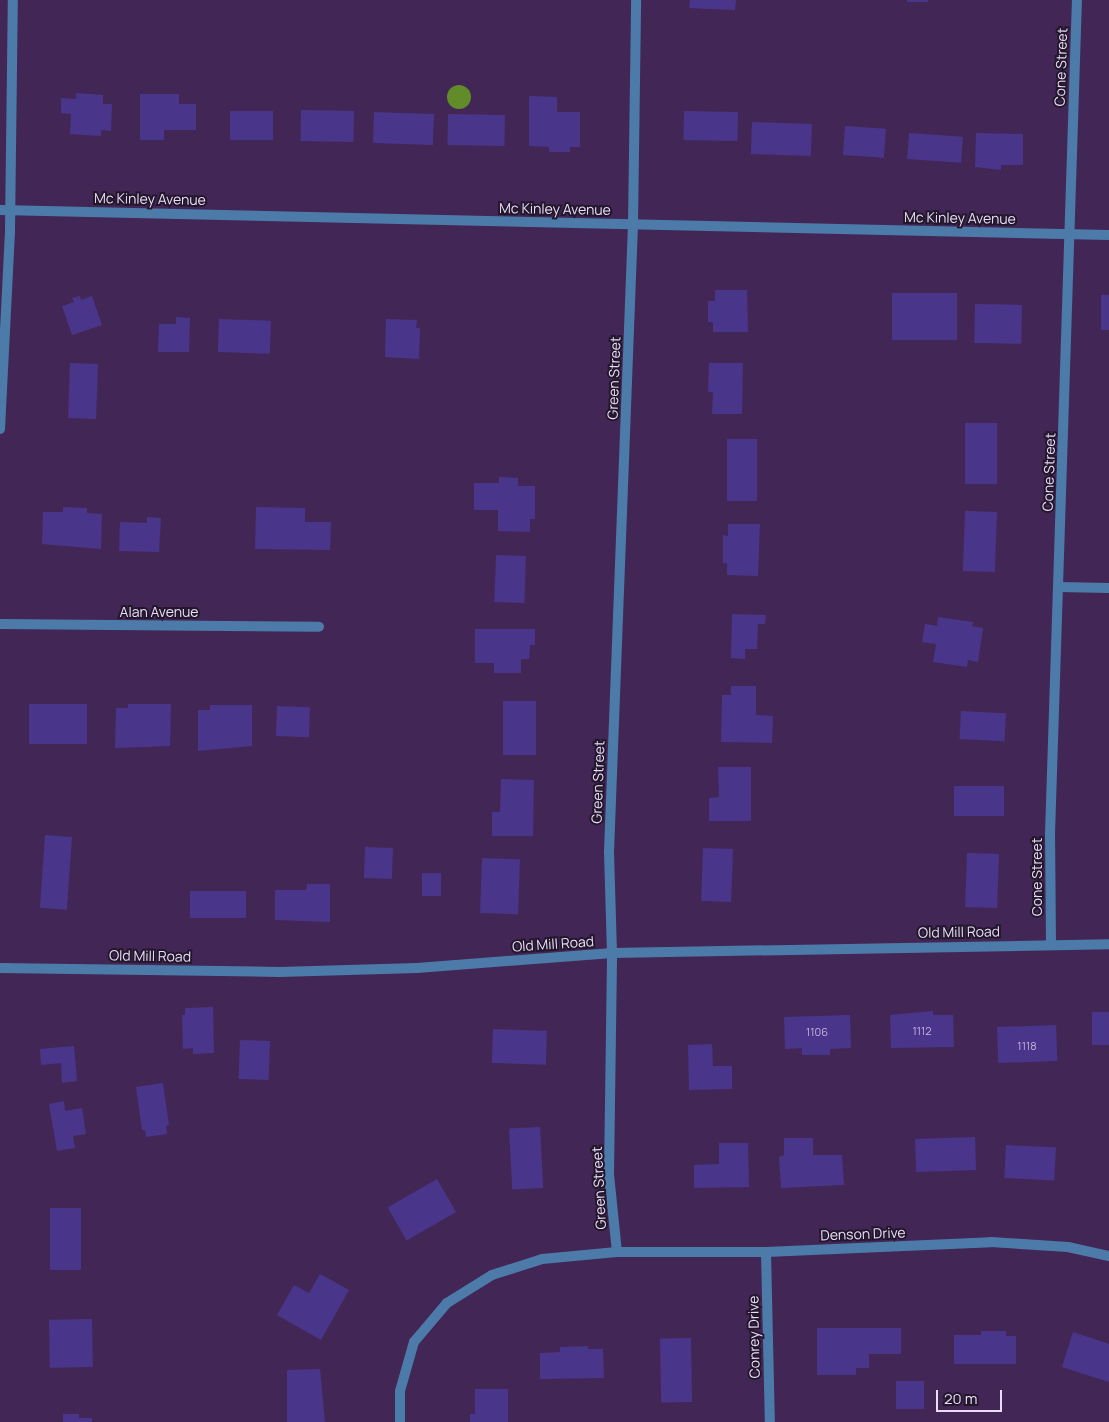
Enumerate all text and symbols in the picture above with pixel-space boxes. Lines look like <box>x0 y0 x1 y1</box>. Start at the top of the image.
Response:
street label: Cone Street <box>1051 27 1071 107</box>
street label: Mc Kinley Avenue <box>94 190 206 208</box>
street label: Mc Kinley Avenue <box>499 200 611 218</box>
street label: Mc Kinley Avenue <box>904 209 1016 227</box>
street label: Green Street <box>604 336 624 420</box>
street label: Cone Street <box>1039 432 1059 512</box>
street label: Alan Avenue <box>120 604 198 620</box>
street label: Green Street <box>588 740 608 824</box>
street label: Cone Street <box>1029 838 1045 916</box>
street label: Old Mill Road <box>918 923 1000 941</box>
street label: Old Mill Road <box>511 933 595 955</box>
street label: Old Mill Road <box>109 947 191 965</box>
house number: 1112 <box>912 1024 932 1038</box>
house number: 1106 <box>806 1025 828 1039</box>
house number: 1118 <box>1017 1039 1037 1053</box>
street label: Green Street <box>588 1146 610 1230</box>
street label: Denson Drive <box>820 1224 906 1244</box>
street label: Conrey Drive <box>745 1296 763 1378</box>
scale bar <box>939 1380 1005 1412</box>
text: 20 m <box>944 1388 977 1409</box>

